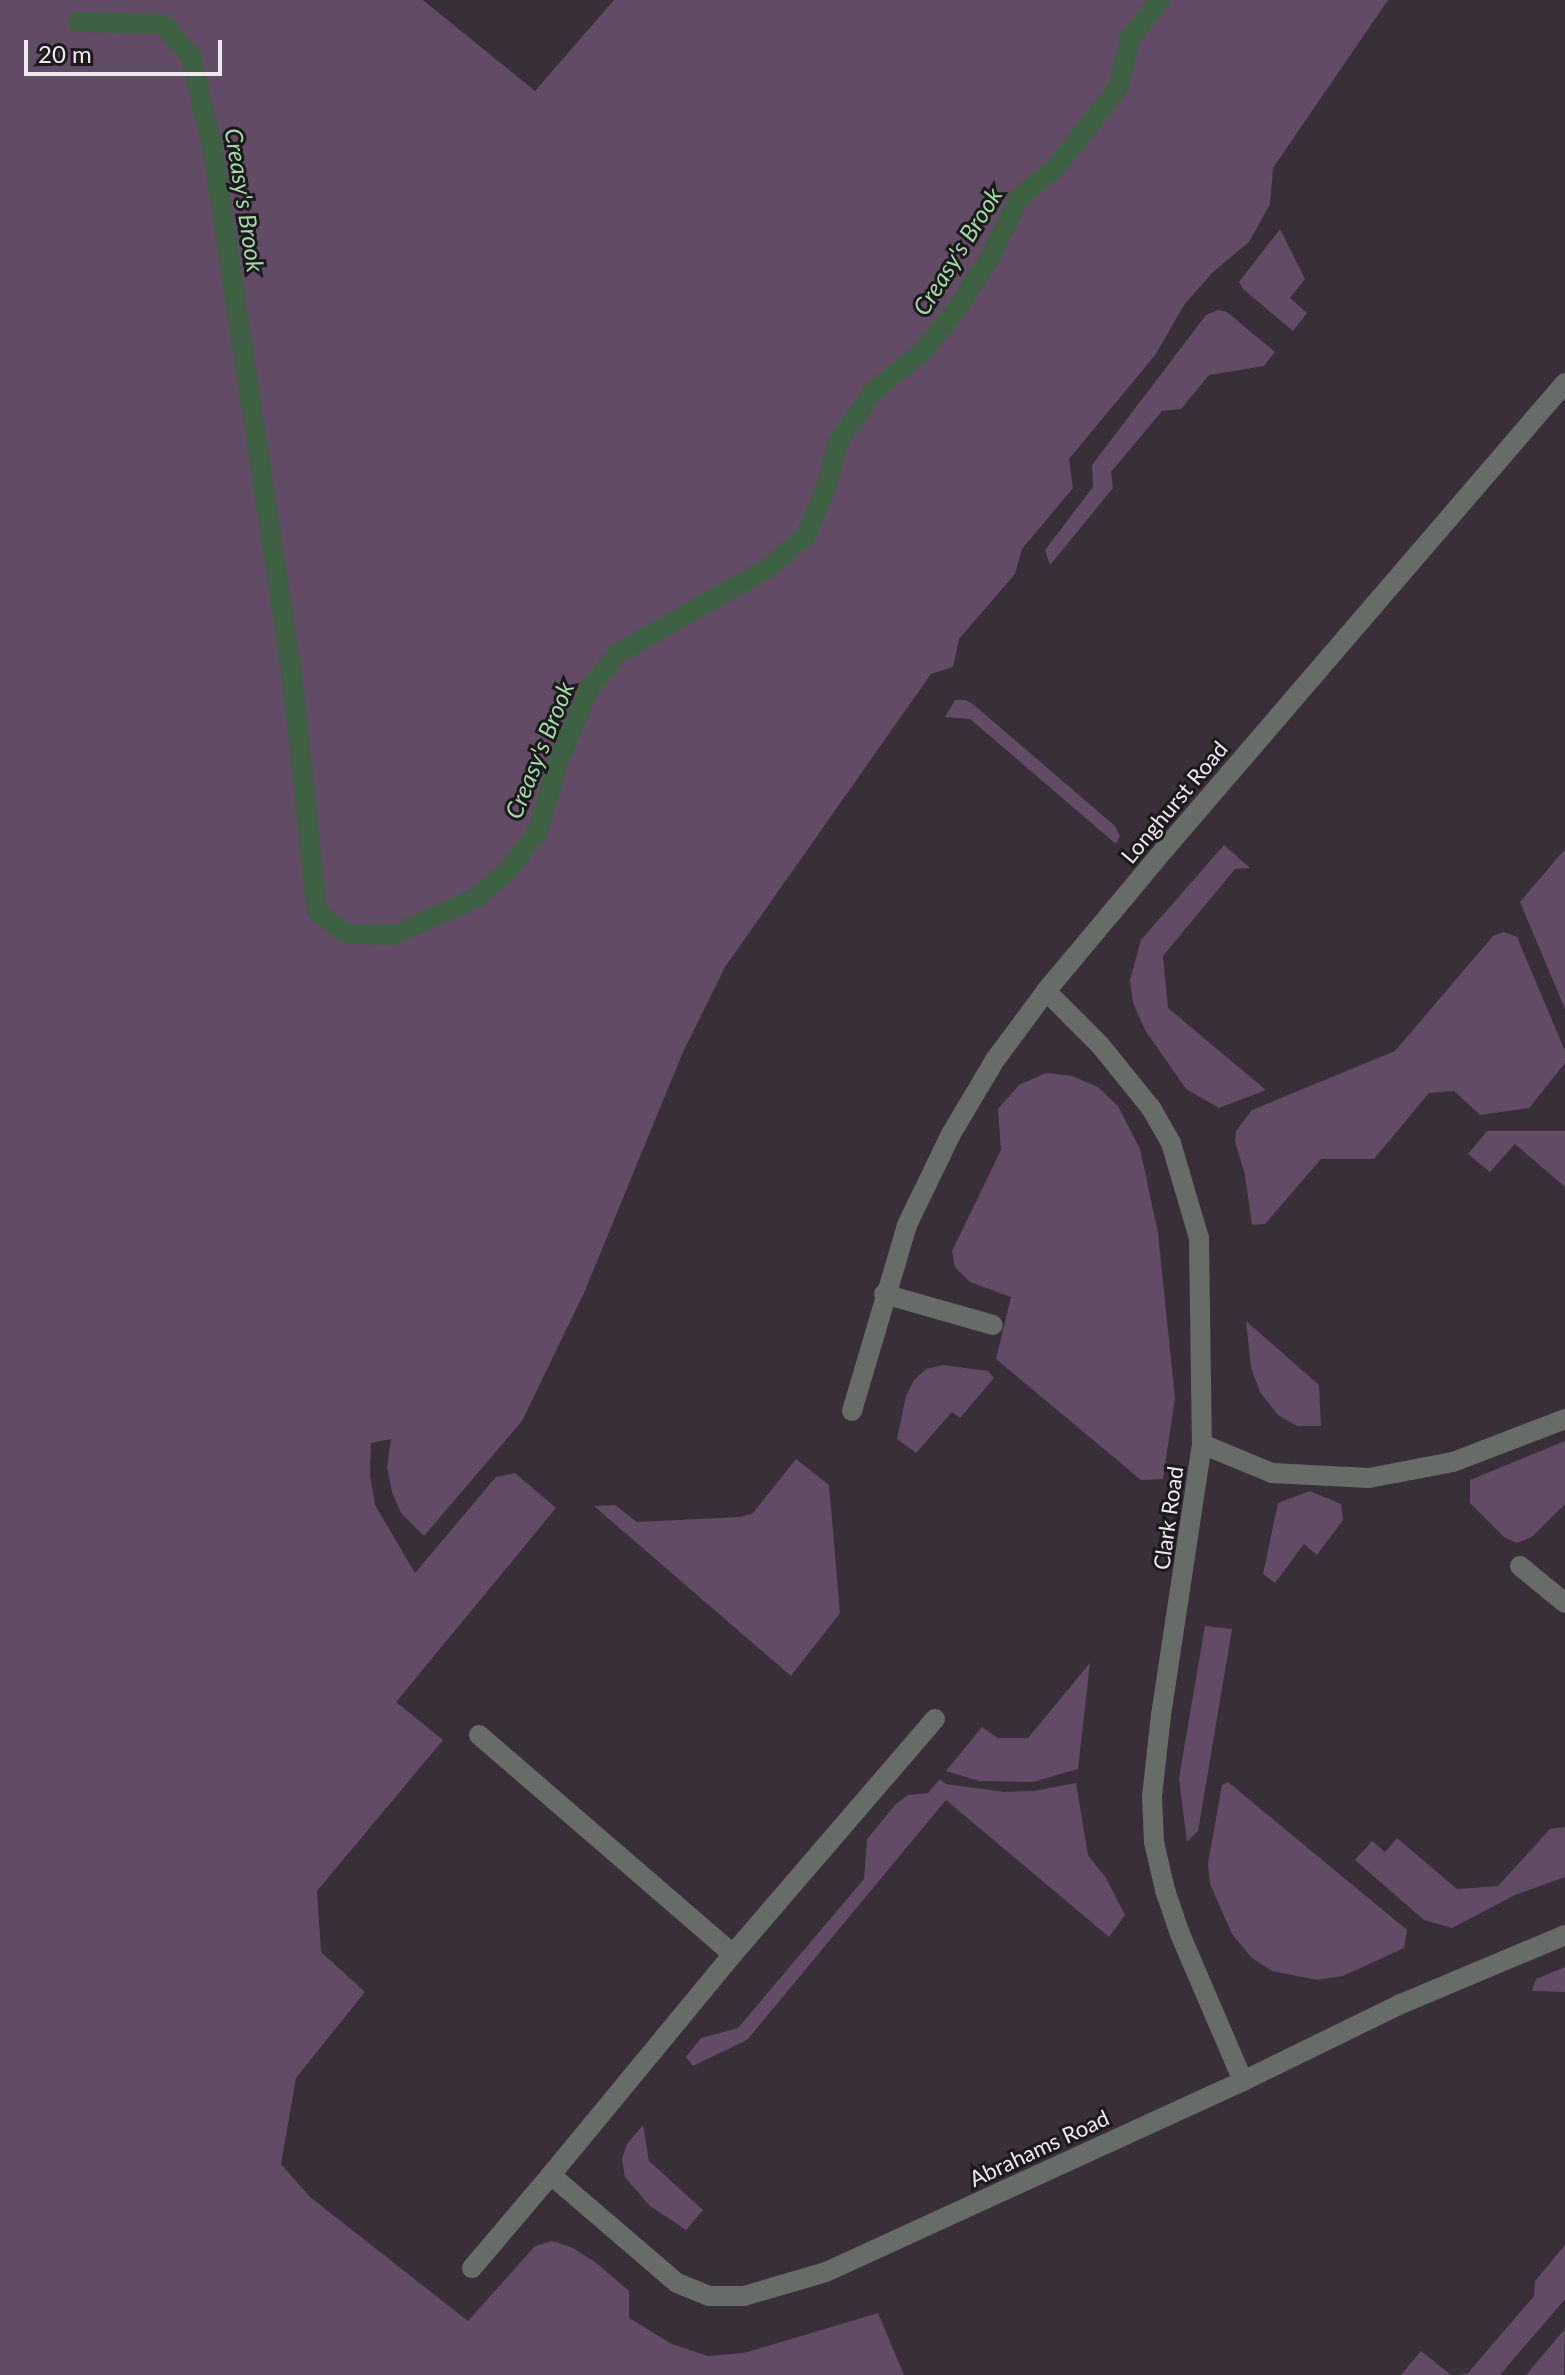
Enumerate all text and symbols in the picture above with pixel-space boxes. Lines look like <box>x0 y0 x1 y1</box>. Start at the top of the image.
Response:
scale bar <box>28 24 226 74</box>
text: 20 m <box>38 39 92 68</box>
water label: Creasy's Brook <box>219 126 271 274</box>
water label: Creasy's Brook <box>906 182 1008 320</box>
water label: Creasy's Brook <box>498 677 580 823</box>
street label: Longhurst Road <box>1115 736 1233 868</box>
street label: Clark Road <box>1148 1464 1188 1572</box>
street label: Abrahams Road <box>965 2104 1113 2192</box>

